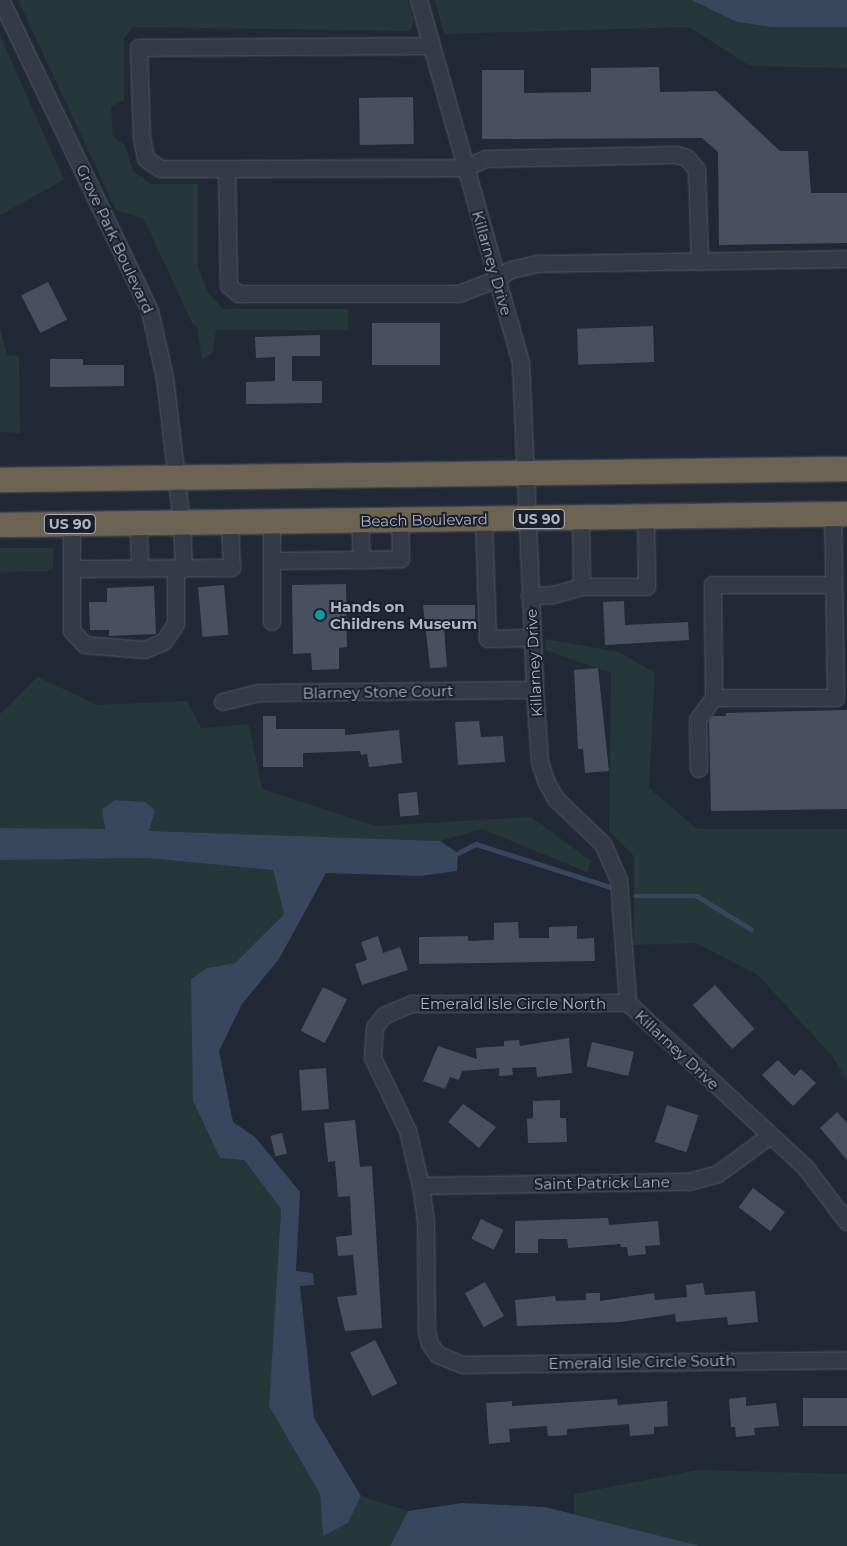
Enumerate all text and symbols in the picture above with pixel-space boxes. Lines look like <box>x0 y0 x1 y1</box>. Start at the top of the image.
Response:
street label: Grove Park Boulevard <box>73 162 157 316</box>
street label: Killarney Drive <box>468 209 516 317</box>
road number: US 90 <box>513 508 565 530</box>
street label: Beach Boulevard <box>360 510 488 530</box>
road number: US 90 <box>44 512 96 536</box>
place label: Hands on Childrens Museum <box>330 597 477 632</box>
marker: Hands on Childrens Museum <box>314 609 326 621</box>
street label: Killarney Drive <box>522 609 546 717</box>
street label: Blarney Stone Court <box>302 682 454 702</box>
street label: Emerald Isle Circle North <box>420 995 606 1013</box>
street label: Killarney Drive <box>631 1007 723 1093</box>
street label: Saint Patrick Lane <box>534 1173 670 1193</box>
street label: Emerald Isle Circle South <box>548 1351 736 1373</box>

